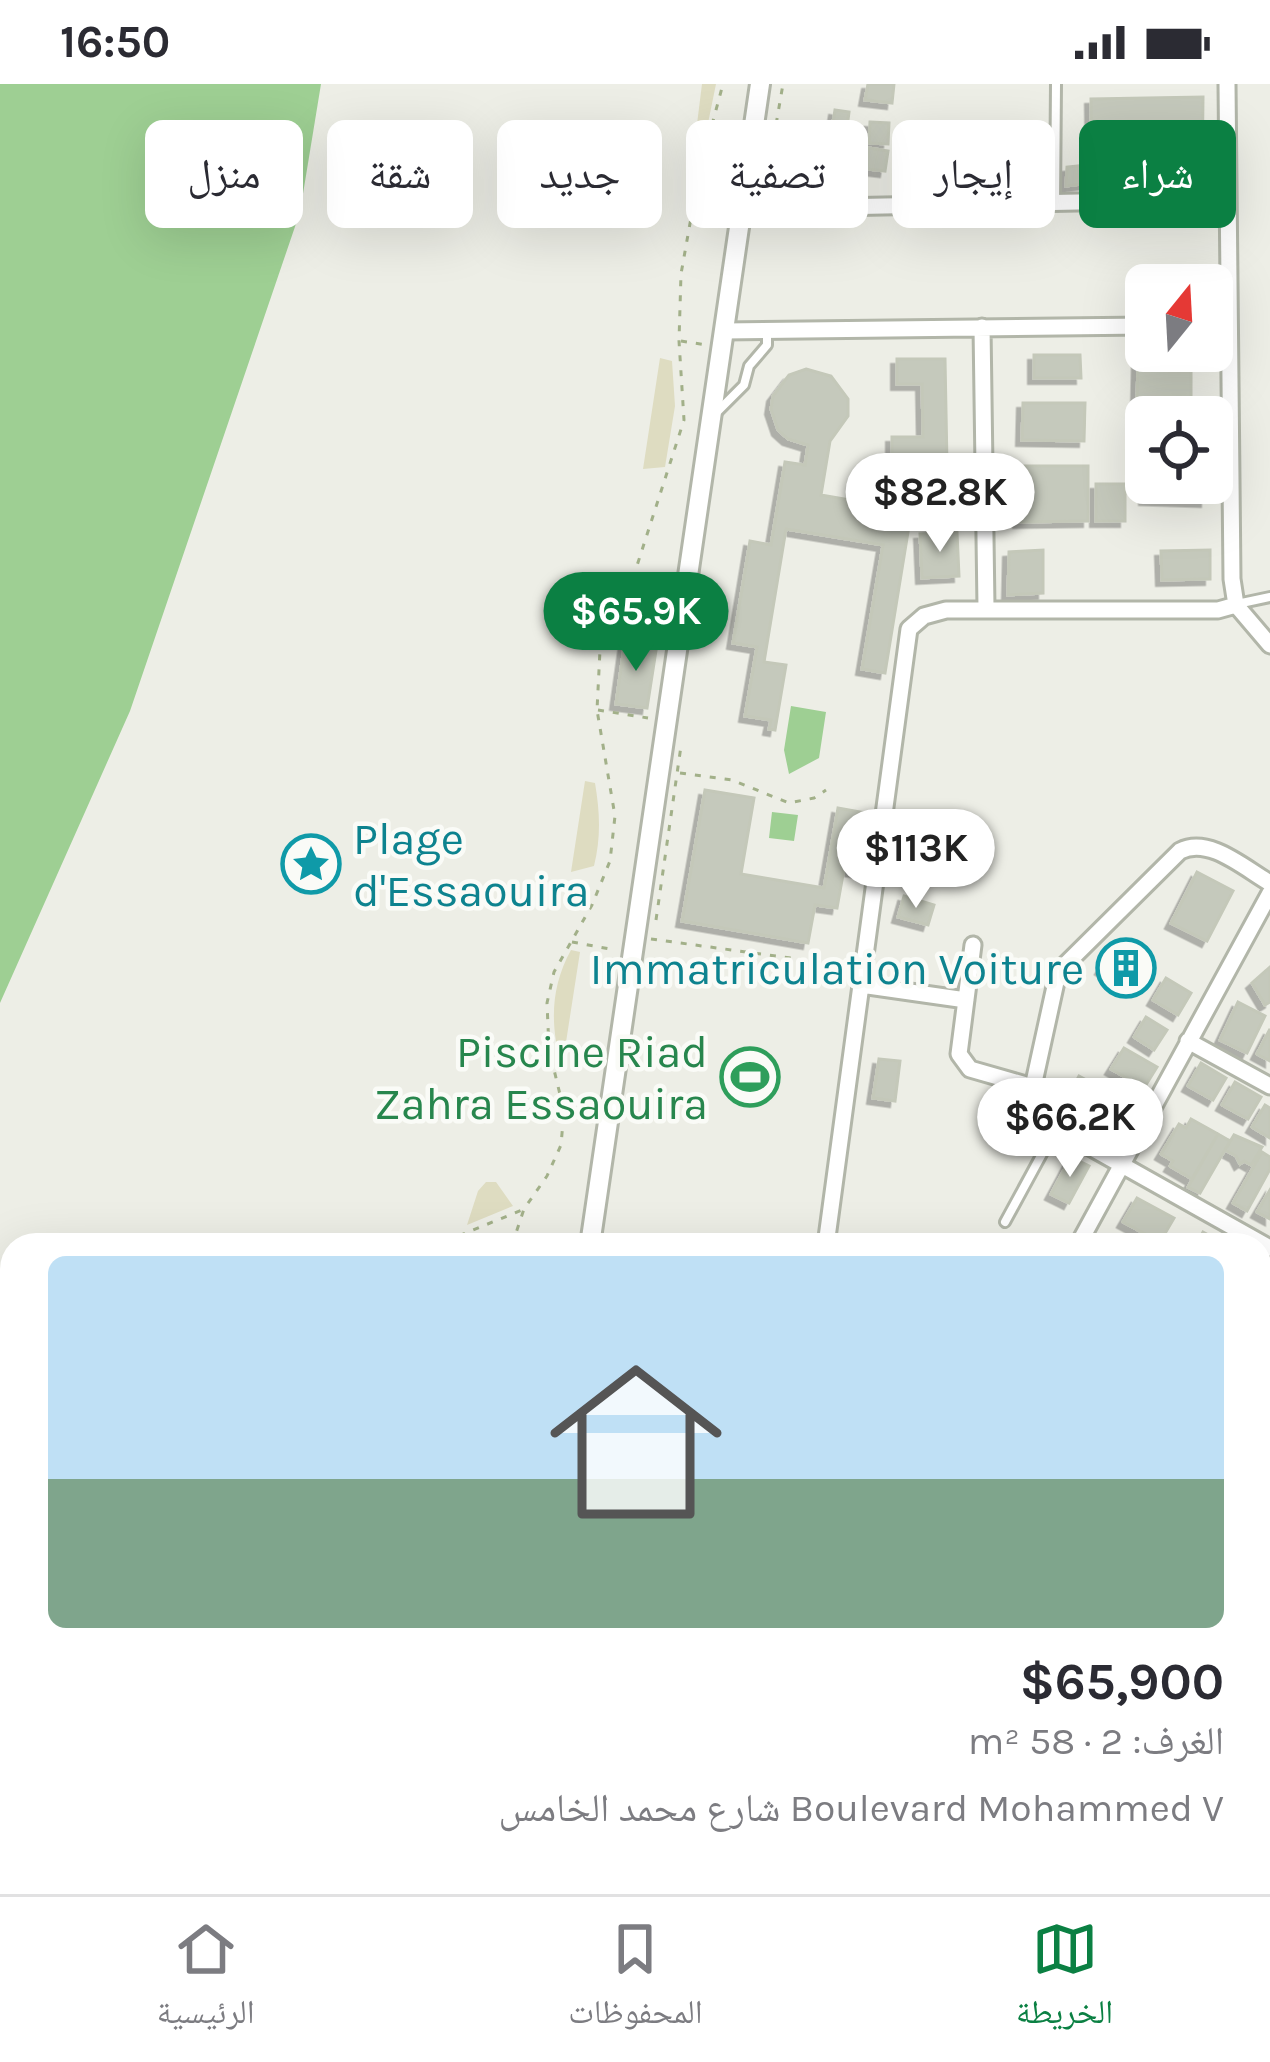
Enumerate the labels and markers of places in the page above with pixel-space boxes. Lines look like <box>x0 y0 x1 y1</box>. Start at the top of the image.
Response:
pin: $82.8K <box>842 453 1038 555</box>
pin: $65.9K <box>538 572 734 674</box>
pin: $113K <box>832 809 1000 911</box>
place label: Plage d'Essaouira <box>353 813 589 917</box>
place icon: Plage d'Essaouira <box>280 833 342 895</box>
building icon: Immatriculation Voiture <box>1095 937 1157 999</box>
place label: Immatriculation Voiture <box>590 943 1084 995</box>
place label: Piscine Riad Zahra Essaouira <box>374 1026 708 1130</box>
sports icon: Piscine Riad Zahra Essaouira <box>719 1046 781 1108</box>
pin: $66.2K <box>972 1078 1168 1180</box>

